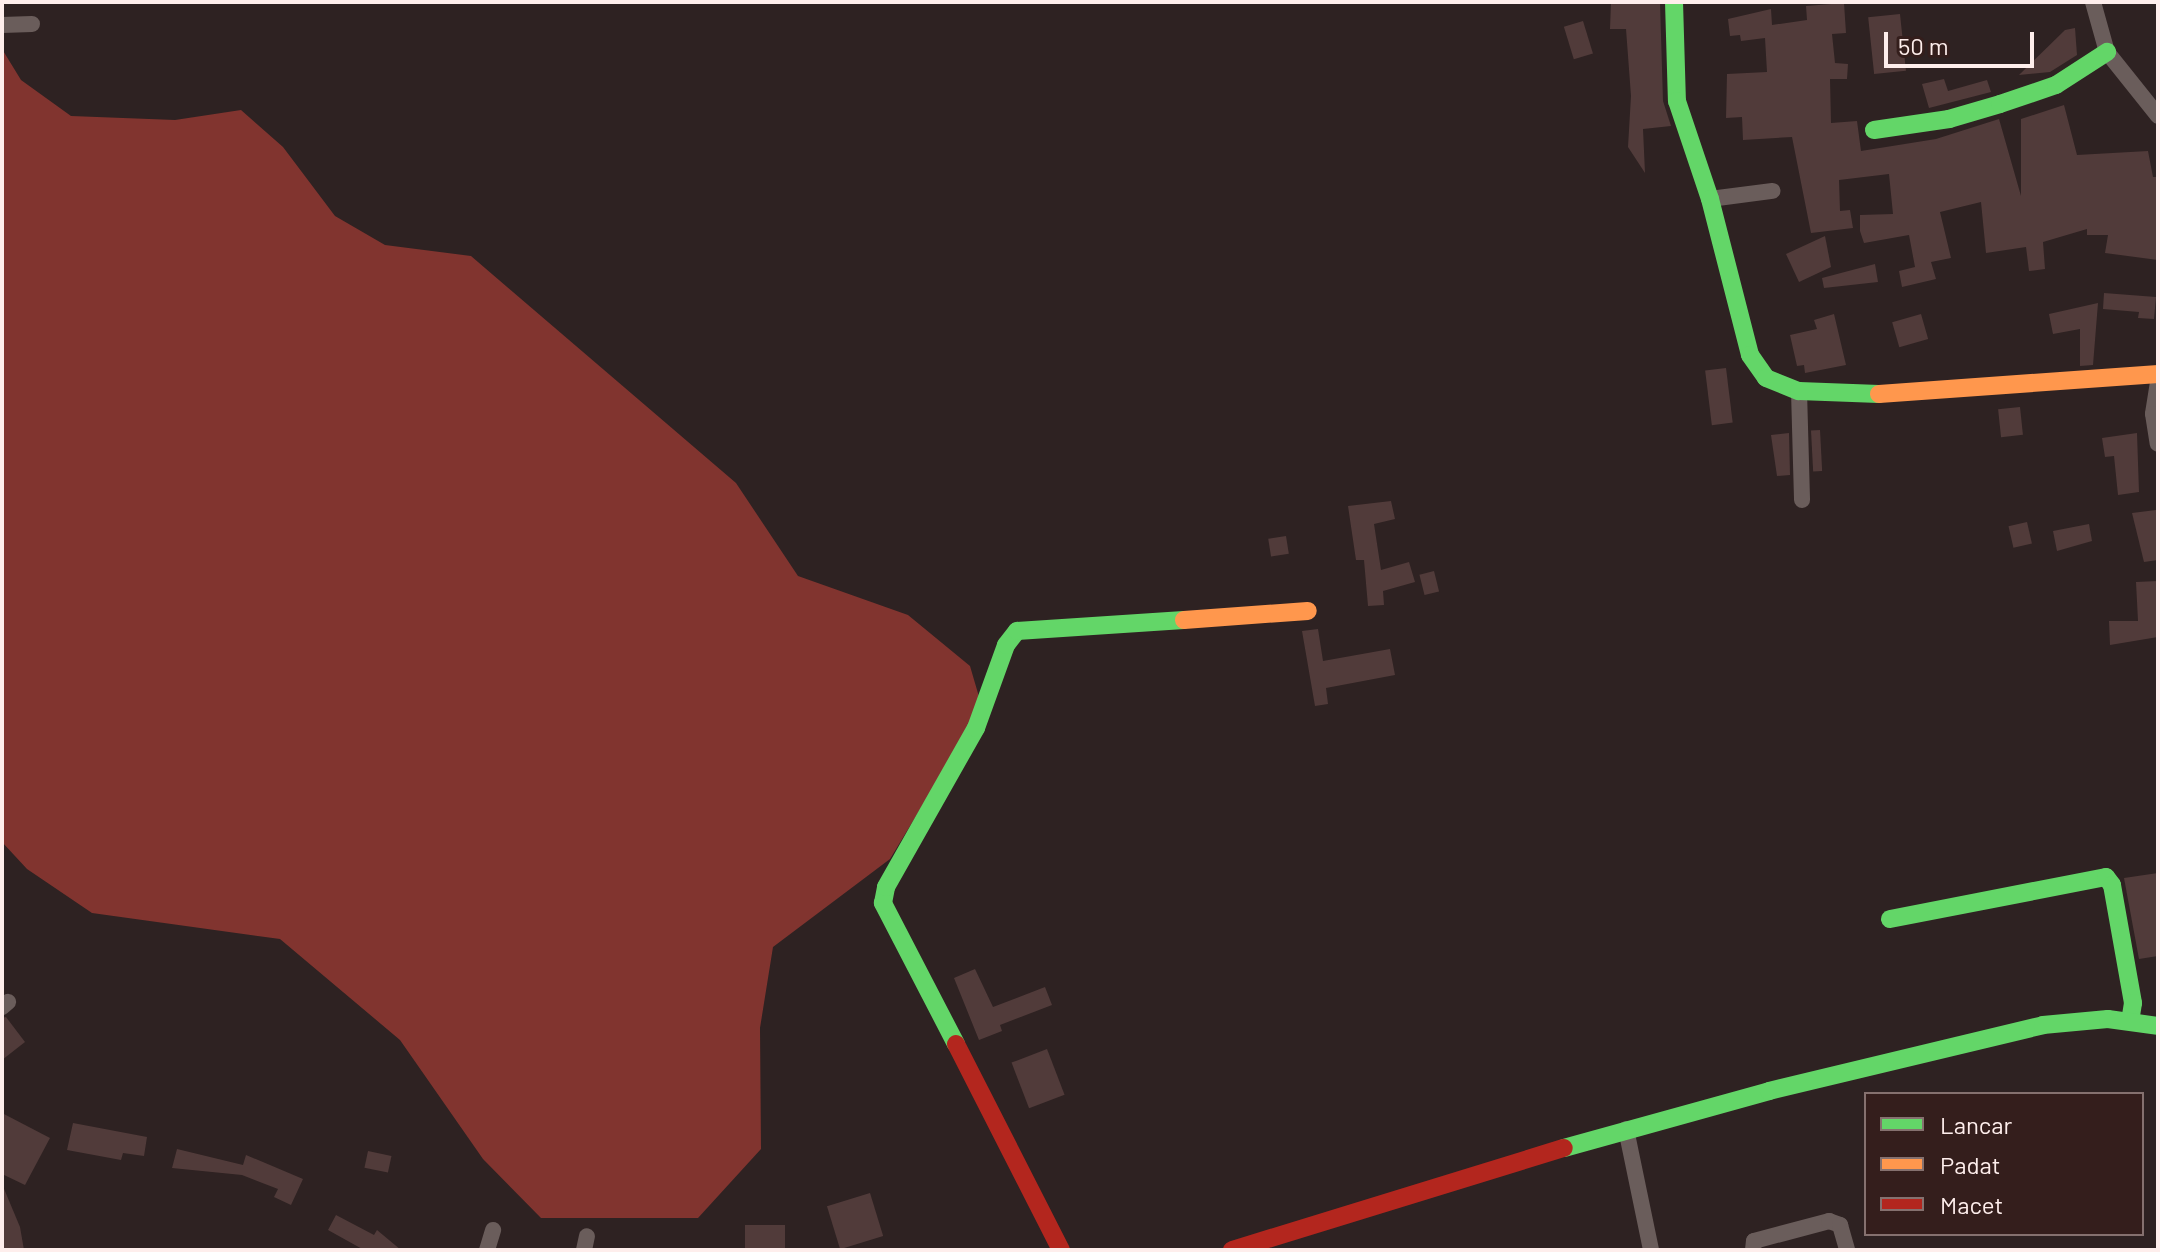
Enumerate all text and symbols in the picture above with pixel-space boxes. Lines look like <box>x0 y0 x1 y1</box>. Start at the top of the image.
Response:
scale bar <box>1888 16 2038 66</box>
text: 50 m <box>1898 31 1949 60</box>
legend <box>1864 1092 2144 1236</box>
text: Lancar <box>1940 1110 2012 1139</box>
text: Padat <box>1940 1150 2000 1179</box>
text: Macet <box>1940 1190 2003 1219</box>

